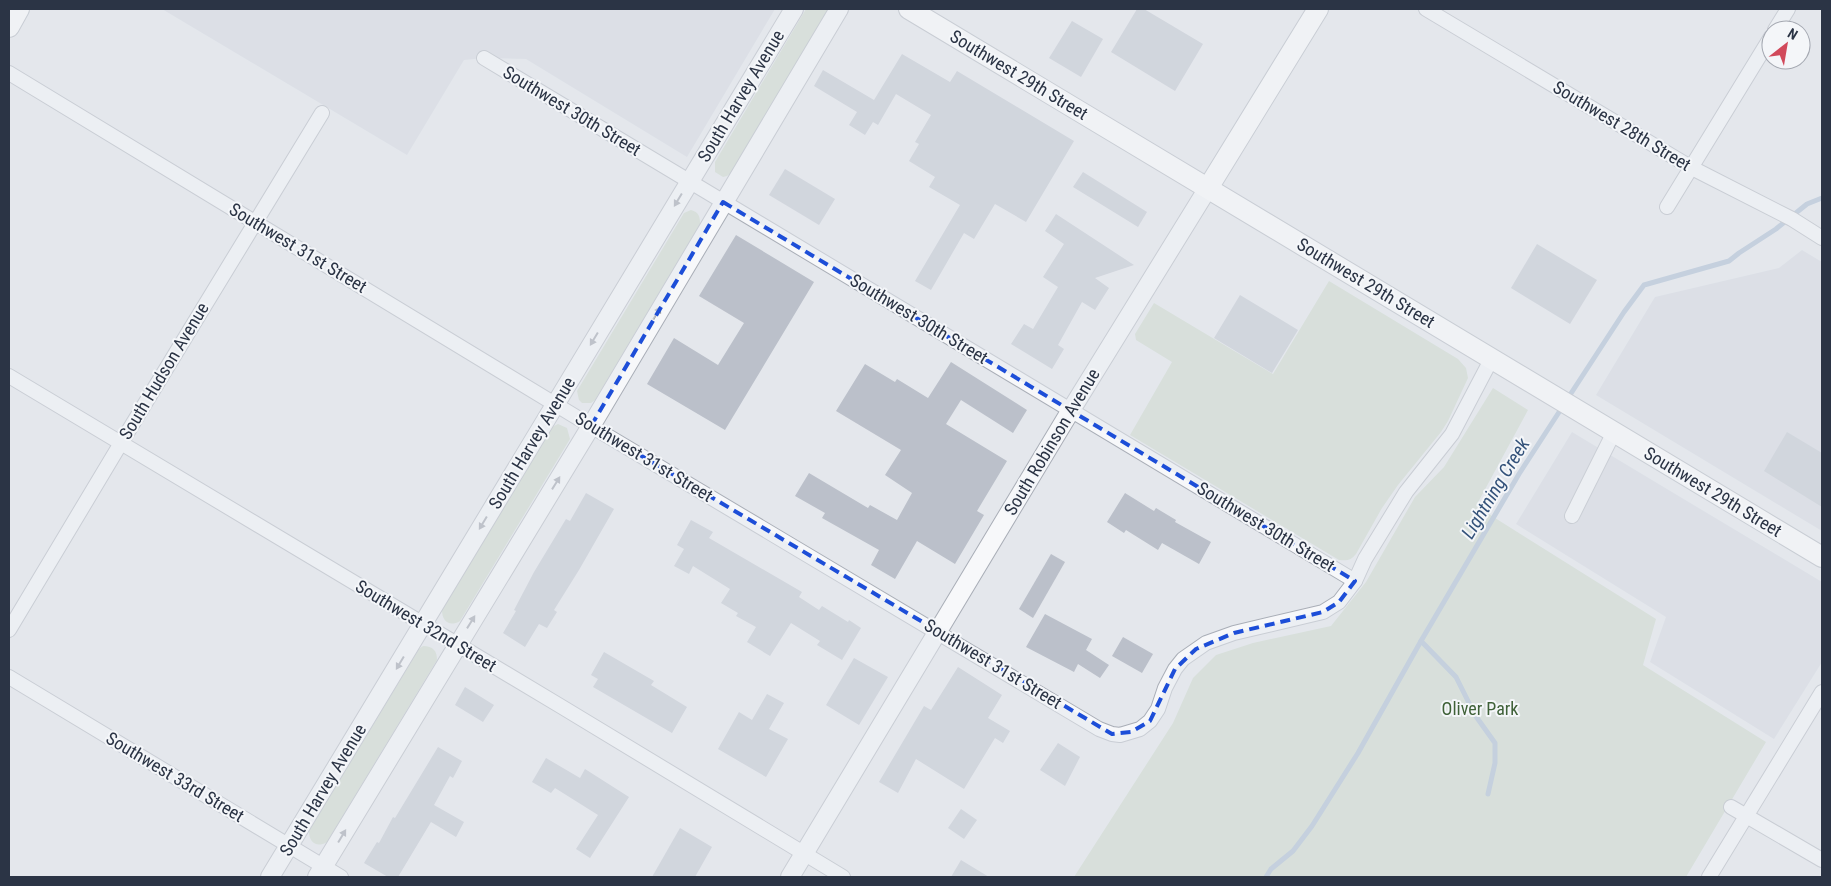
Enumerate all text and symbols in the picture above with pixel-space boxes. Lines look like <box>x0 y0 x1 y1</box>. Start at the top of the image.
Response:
north arrow <box>1761 20 1811 70</box>
street label: Southwest 29th Street <box>947 25 1092 124</box>
text: N <box>1785 25 1800 43</box>
street label: South Harvey Avenue <box>693 26 788 165</box>
street label: Southwest 30th Street <box>500 61 645 160</box>
street label: Southwest 28th Street <box>1550 76 1695 175</box>
one-way arrow <box>673 193 682 206</box>
street label: Southwest 31st Street <box>226 198 371 297</box>
street label: Southwest 29th Street <box>1294 233 1439 332</box>
street label: Southwest 30th Street <box>847 269 992 368</box>
street label: South Hudson Avenue <box>114 299 213 443</box>
one-way arrow <box>653 307 662 320</box>
one-way arrow <box>589 333 598 346</box>
street label: South Robinson Avenue <box>999 365 1104 519</box>
street label: South Harvey Avenue <box>484 373 579 512</box>
street label: Southwest 31st Street <box>572 407 717 506</box>
water label: Lightning Creek <box>1456 433 1535 543</box>
street label: Southwest 29th Street <box>1641 442 1786 541</box>
one-way arrow <box>552 477 561 490</box>
street label: Southwest 30th Street <box>1194 477 1339 576</box>
one-way arrow <box>479 517 488 530</box>
street label: Southwest 32nd Street <box>352 575 501 676</box>
street label: Southwest 31st Street <box>921 614 1066 713</box>
one-way arrow <box>467 615 476 628</box>
one-way arrow <box>395 656 404 669</box>
park label: Oliver Park <box>1442 698 1518 719</box>
street label: South Harvey Avenue <box>275 720 370 859</box>
street label: Southwest 33rd Street <box>102 727 248 826</box>
one-way arrow <box>337 829 346 842</box>

